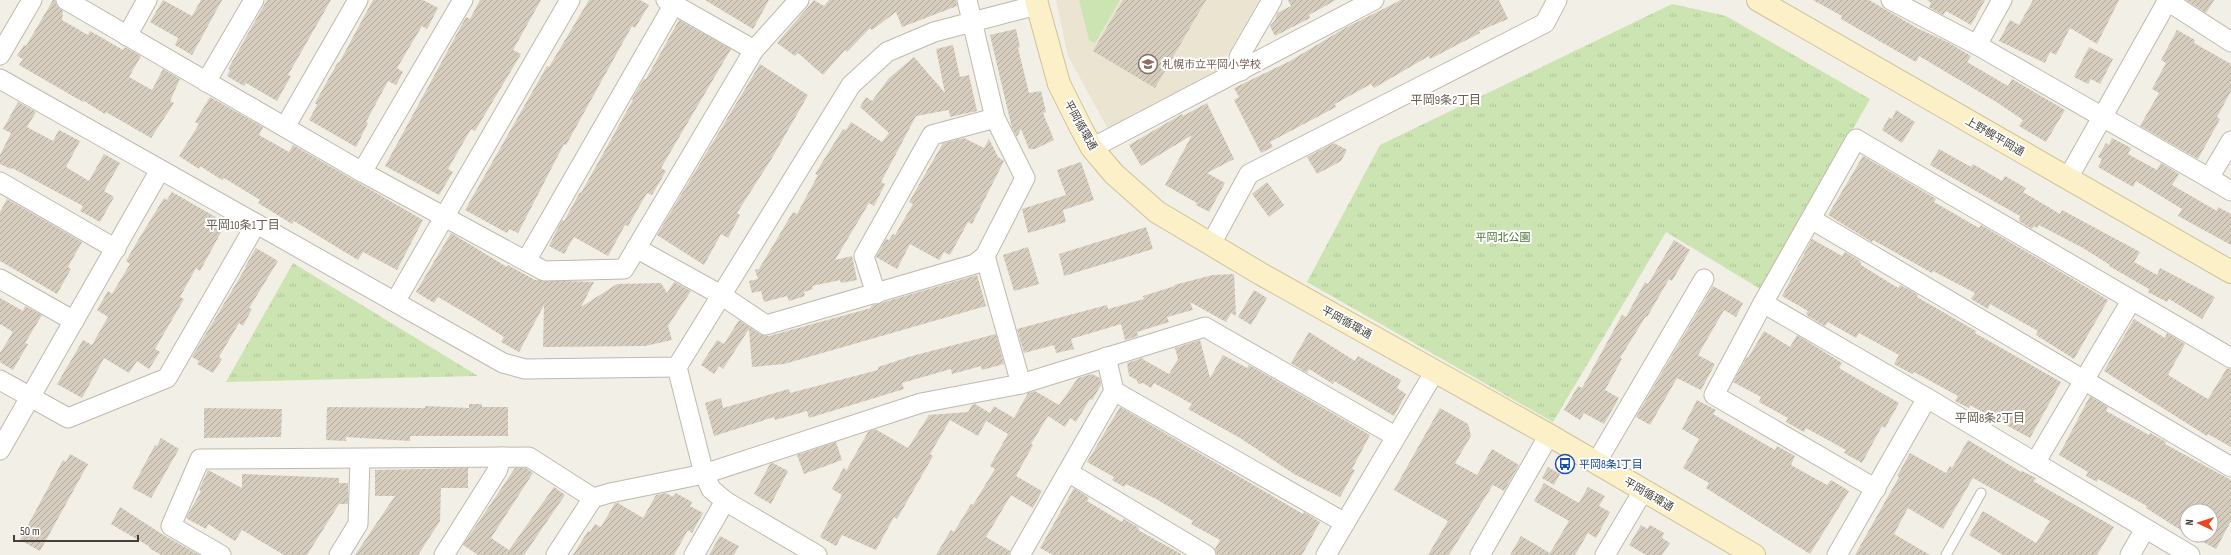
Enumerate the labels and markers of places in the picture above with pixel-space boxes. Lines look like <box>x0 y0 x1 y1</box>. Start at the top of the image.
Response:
school or university icon: 札幌市立平岡小学校 <box>1137 53 1159 75</box>
place label: 札幌市立平岡小学校 <box>1162 58 1261 71</box>
bus stop icon: 平岡8条1丁目 <box>1554 453 1576 475</box>
place label: 平岡8条1丁目 <box>1579 458 1643 471</box>

